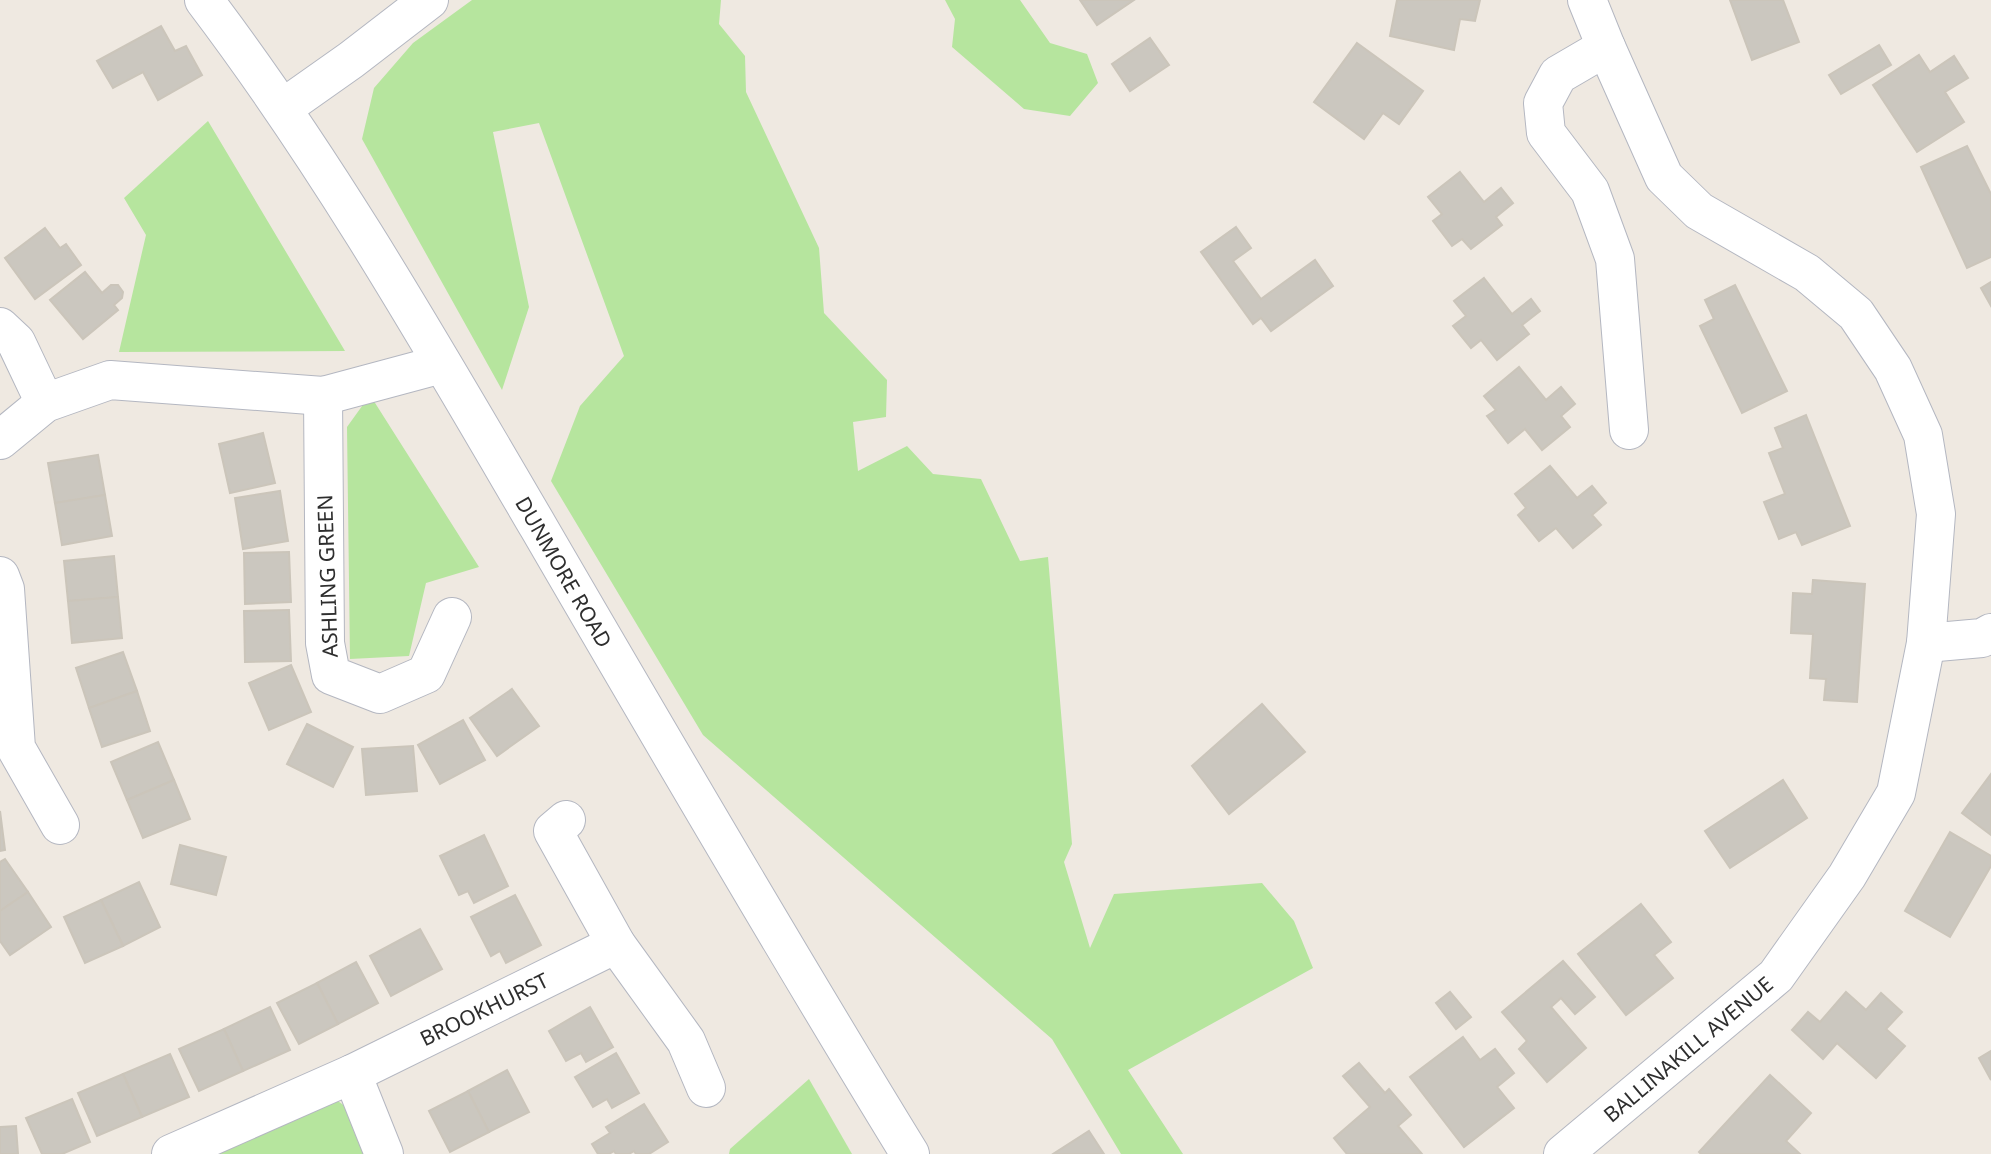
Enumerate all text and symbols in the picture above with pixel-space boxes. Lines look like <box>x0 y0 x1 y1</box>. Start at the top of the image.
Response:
street label: DUNMORE ROAD <box>509 491 619 653</box>
street label: ASHLING GREEN <box>310 494 344 658</box>
street label: BROOKHURST <box>415 966 553 1052</box>
street label: BALLINAKILL AVENUE <box>1597 970 1779 1128</box>

